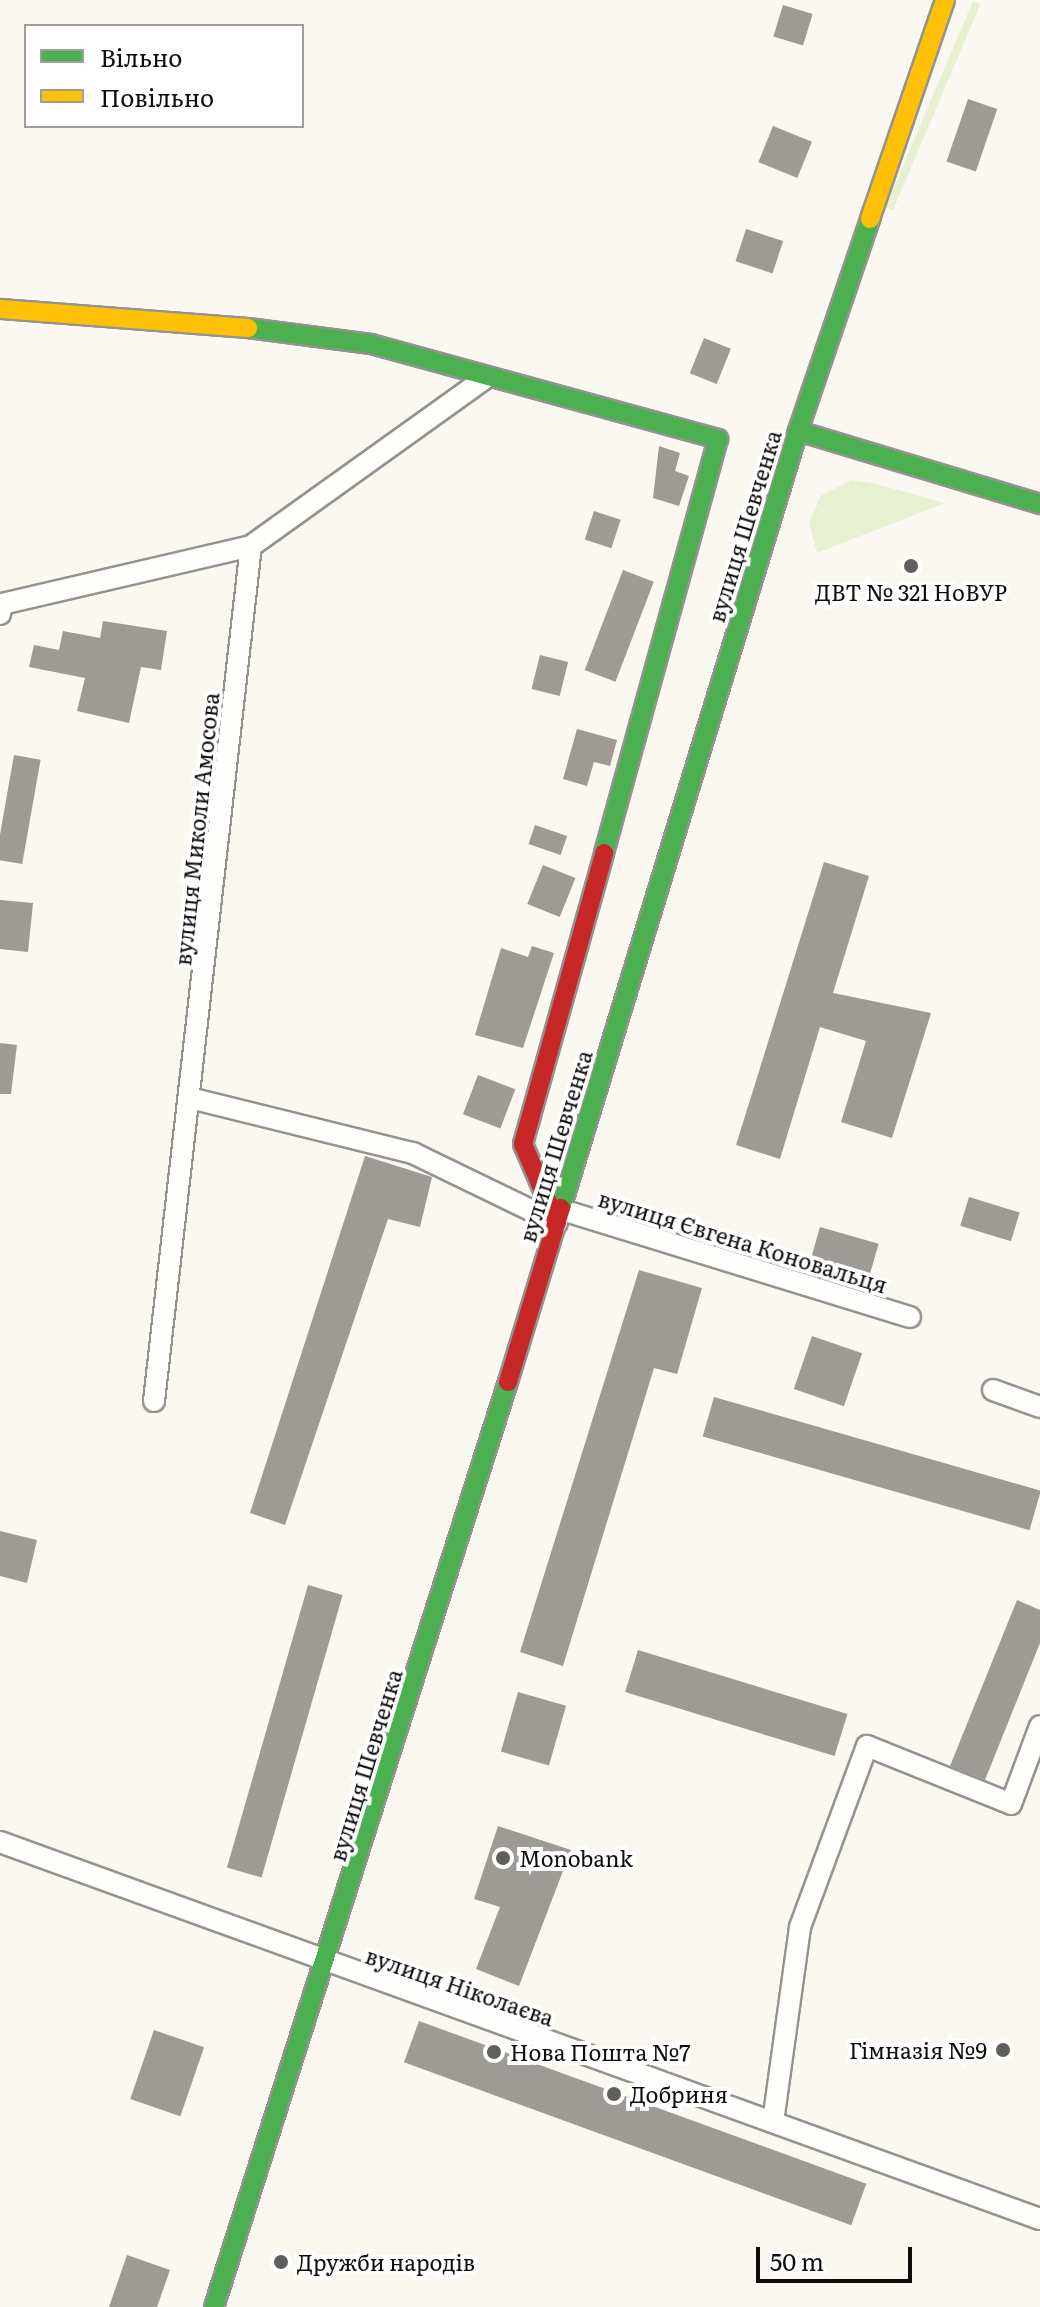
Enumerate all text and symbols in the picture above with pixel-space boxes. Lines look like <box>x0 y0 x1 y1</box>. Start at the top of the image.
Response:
legend <box>24 24 304 128</box>
text: Вільно <box>100 39 182 74</box>
text: Повільно <box>100 79 214 114</box>
street label: вулиця Шевченка <box>702 427 786 625</box>
marker: ДВТ № 321 НоВУР <box>902 557 920 575</box>
place label: ДВТ № 321 НоВУР <box>815 579 1007 605</box>
street label: вулиця Миколи Амосова <box>169 691 223 967</box>
street label: вулиця Шевченка <box>513 1047 597 1245</box>
street label: вулиця Євгена Коновальця <box>595 1184 891 1298</box>
street label: вулиця Шевченка <box>323 1666 407 1864</box>
place label: Monobank <box>519 1845 633 1871</box>
marker: Monobank <box>494 1849 512 1867</box>
street label: вулиця Ніколаєва <box>362 1941 558 2031</box>
place label: Гімназія №9 <box>849 2037 987 2063</box>
place label: Нова Пошта №7 <box>510 2039 690 2065</box>
marker: Гімназія №9 <box>994 2041 1012 2059</box>
marker: Нова Пошта №7 <box>485 2043 503 2061</box>
place label: Добриня <box>630 2081 728 2107</box>
marker: Добриня <box>605 2085 623 2103</box>
scale bar <box>760 2231 916 2281</box>
text: 50 m <box>770 2243 824 2278</box>
place label: Дружби народів <box>297 2249 475 2275</box>
marker: Дружби народів <box>272 2253 290 2271</box>

